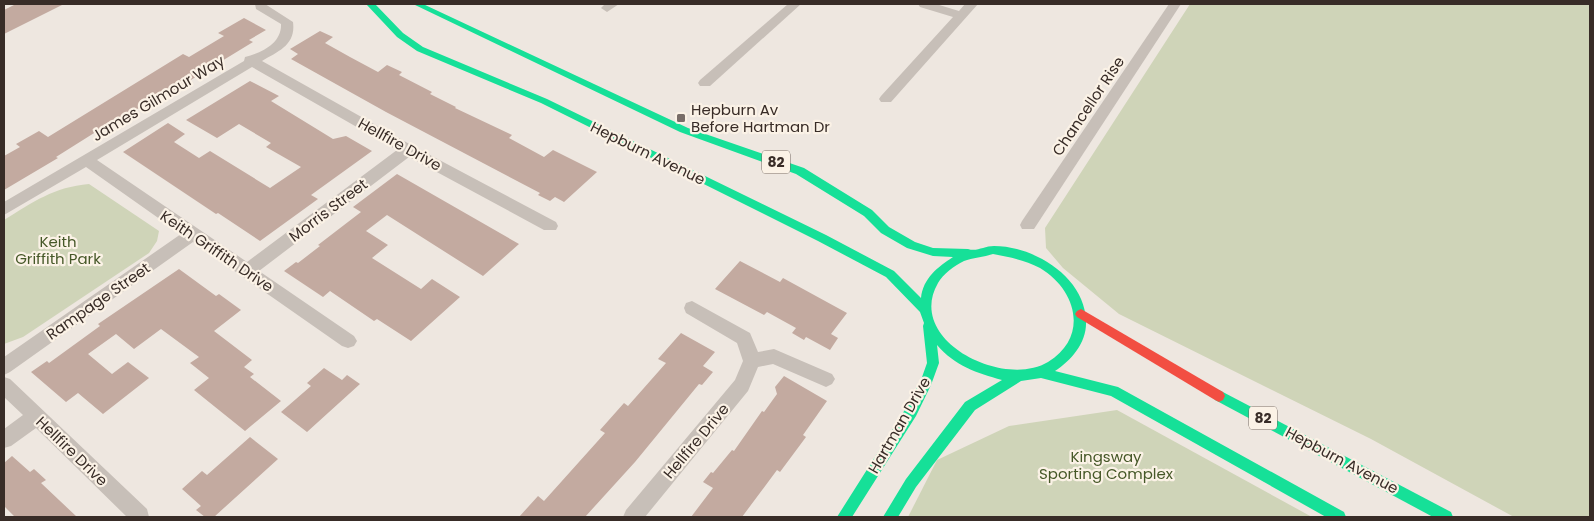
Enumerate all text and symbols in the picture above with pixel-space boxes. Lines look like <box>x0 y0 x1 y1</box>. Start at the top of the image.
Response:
street label: James Gilmour Way <box>88 50 229 146</box>
street label: Chancellor Rise <box>1047 52 1129 160</box>
place label: Hepburn Av Before Hartman Dr <box>691 99 830 137</box>
street label: Hellfire Drive <box>355 112 445 176</box>
marker: Hepburn Av Before Hartman Dr <box>675 112 687 124</box>
street label: Hepburn Avenue <box>587 116 709 190</box>
road number: 82 <box>762 150 790 173</box>
street label: Morris Street <box>284 174 372 246</box>
street label: Keith Griffith Drive <box>156 205 278 297</box>
park label: Keith Griffith Park <box>15 231 101 269</box>
street label: Rampage Street <box>42 257 154 345</box>
street label: Hartman Drive <box>863 373 935 477</box>
street label: Hellfire Drive <box>658 399 734 483</box>
road number: 82 <box>1249 406 1277 429</box>
street label: Hellfire Drive <box>32 411 112 491</box>
street label: Hepburn Avenue <box>1282 421 1402 499</box>
park label: Kingsway Sporting Complex <box>1039 446 1173 484</box>

